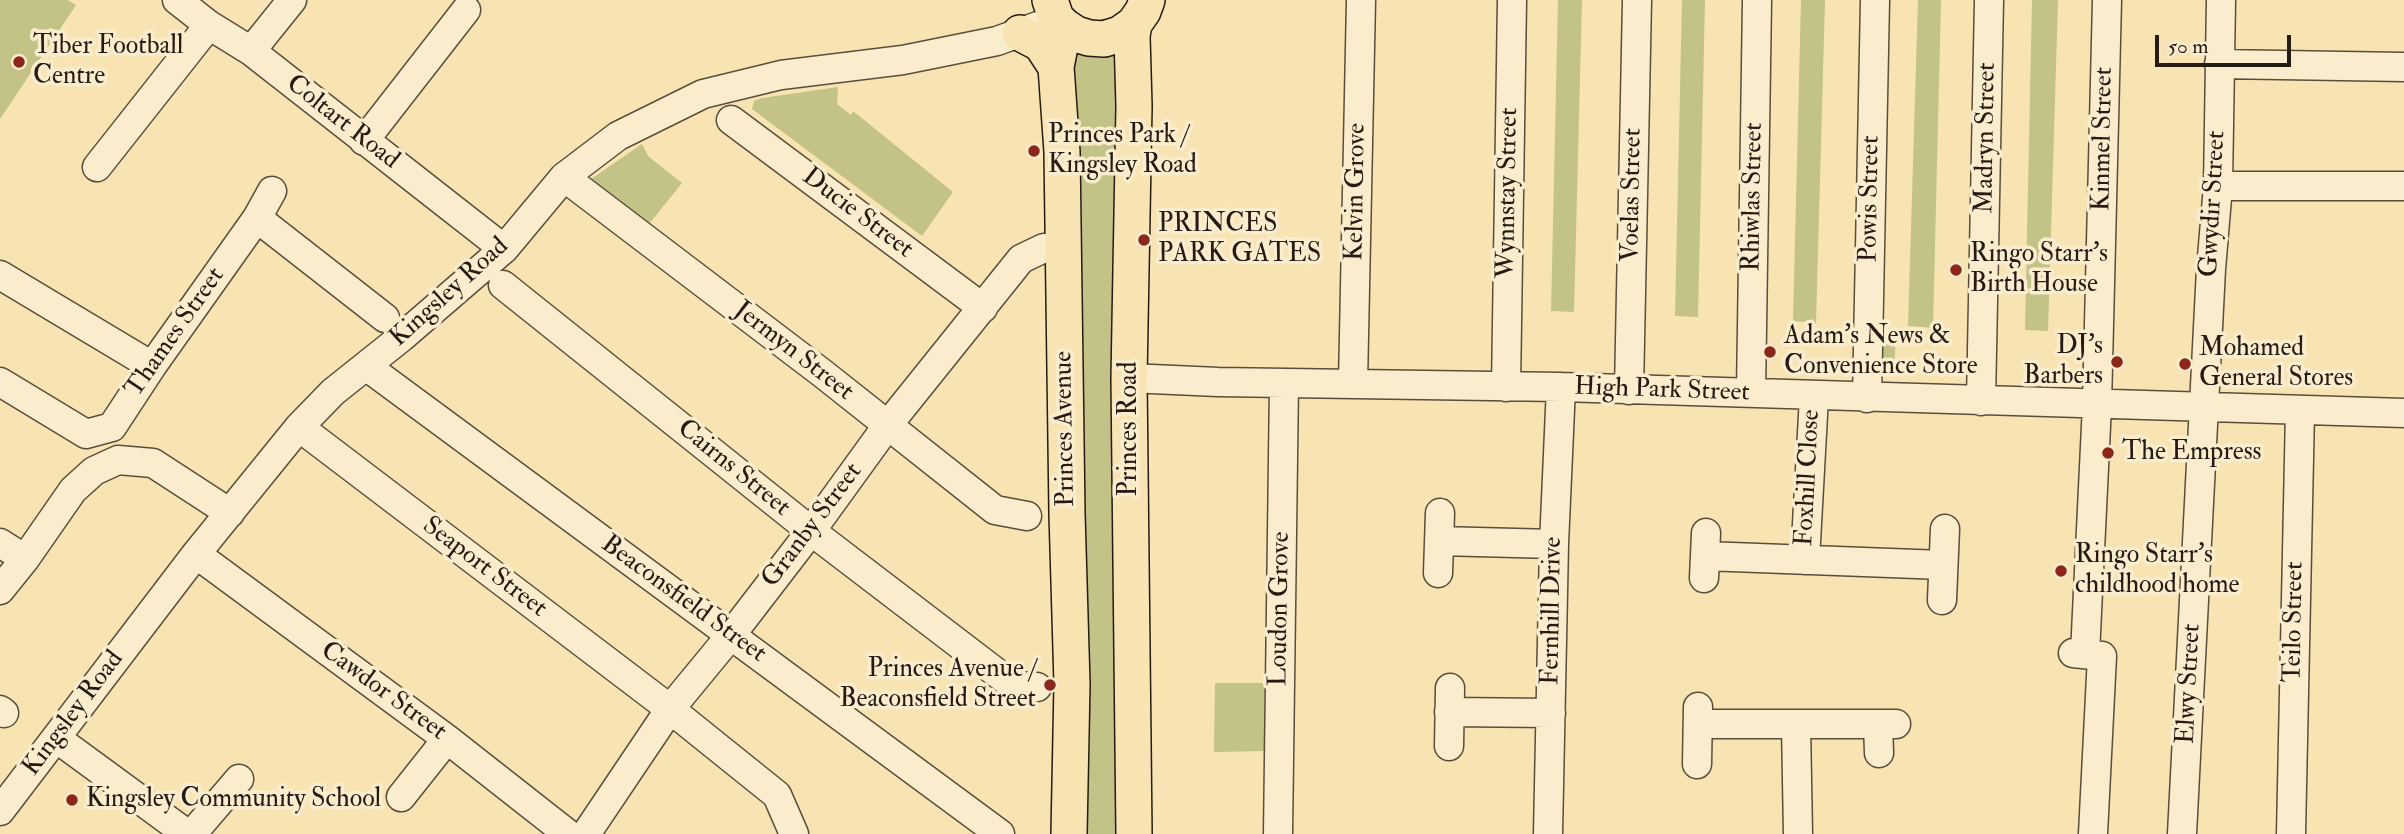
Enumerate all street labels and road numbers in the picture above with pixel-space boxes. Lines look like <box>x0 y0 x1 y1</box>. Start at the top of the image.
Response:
street label: Madryn Street <box>1970 62 2004 214</box>
street label: Kinmel Street <box>2087 67 2121 211</box>
street label: Coltart Road <box>279 69 405 177</box>
street label: Wynnstay Street <box>1492 107 1526 279</box>
street label: Rhiwlas Street <box>1737 122 1771 272</box>
street label: Kelvin Grove <box>1340 123 1374 261</box>
street label: Voelas Street <box>1616 128 1650 262</box>
street label: Gwydir Street <box>2195 130 2233 278</box>
street label: Powis Street <box>1854 135 1888 263</box>
street label: Ducie Street <box>795 162 919 266</box>
street label: Kingsley Road <box>384 232 516 354</box>
street label: Thames Street <box>120 262 232 404</box>
street label: Jermyn Street <box>727 296 859 408</box>
street label: Princes Avenue <box>1049 351 1083 507</box>
street label: Princes Road <box>1114 361 1146 497</box>
street label: High Park Street <box>1574 372 1750 410</box>
street label: Foxhill Close <box>1790 409 1828 547</box>
street label: Cairns Street <box>670 414 796 524</box>
street label: Granby Street <box>756 458 870 594</box>
street label: Seaport Street <box>416 511 552 625</box>
street label: Beaconsfield Street <box>594 530 772 670</box>
street label: Loudon Grove <box>1264 531 1298 687</box>
street label: Fernhill Drive <box>1536 536 1570 686</box>
street label: Teilo Street <box>2278 561 2312 683</box>
street label: Elwy Street <box>2171 623 2209 745</box>
street label: Cawdor Street <box>314 636 452 748</box>
street label: Kingsley Road <box>17 645 131 783</box>

